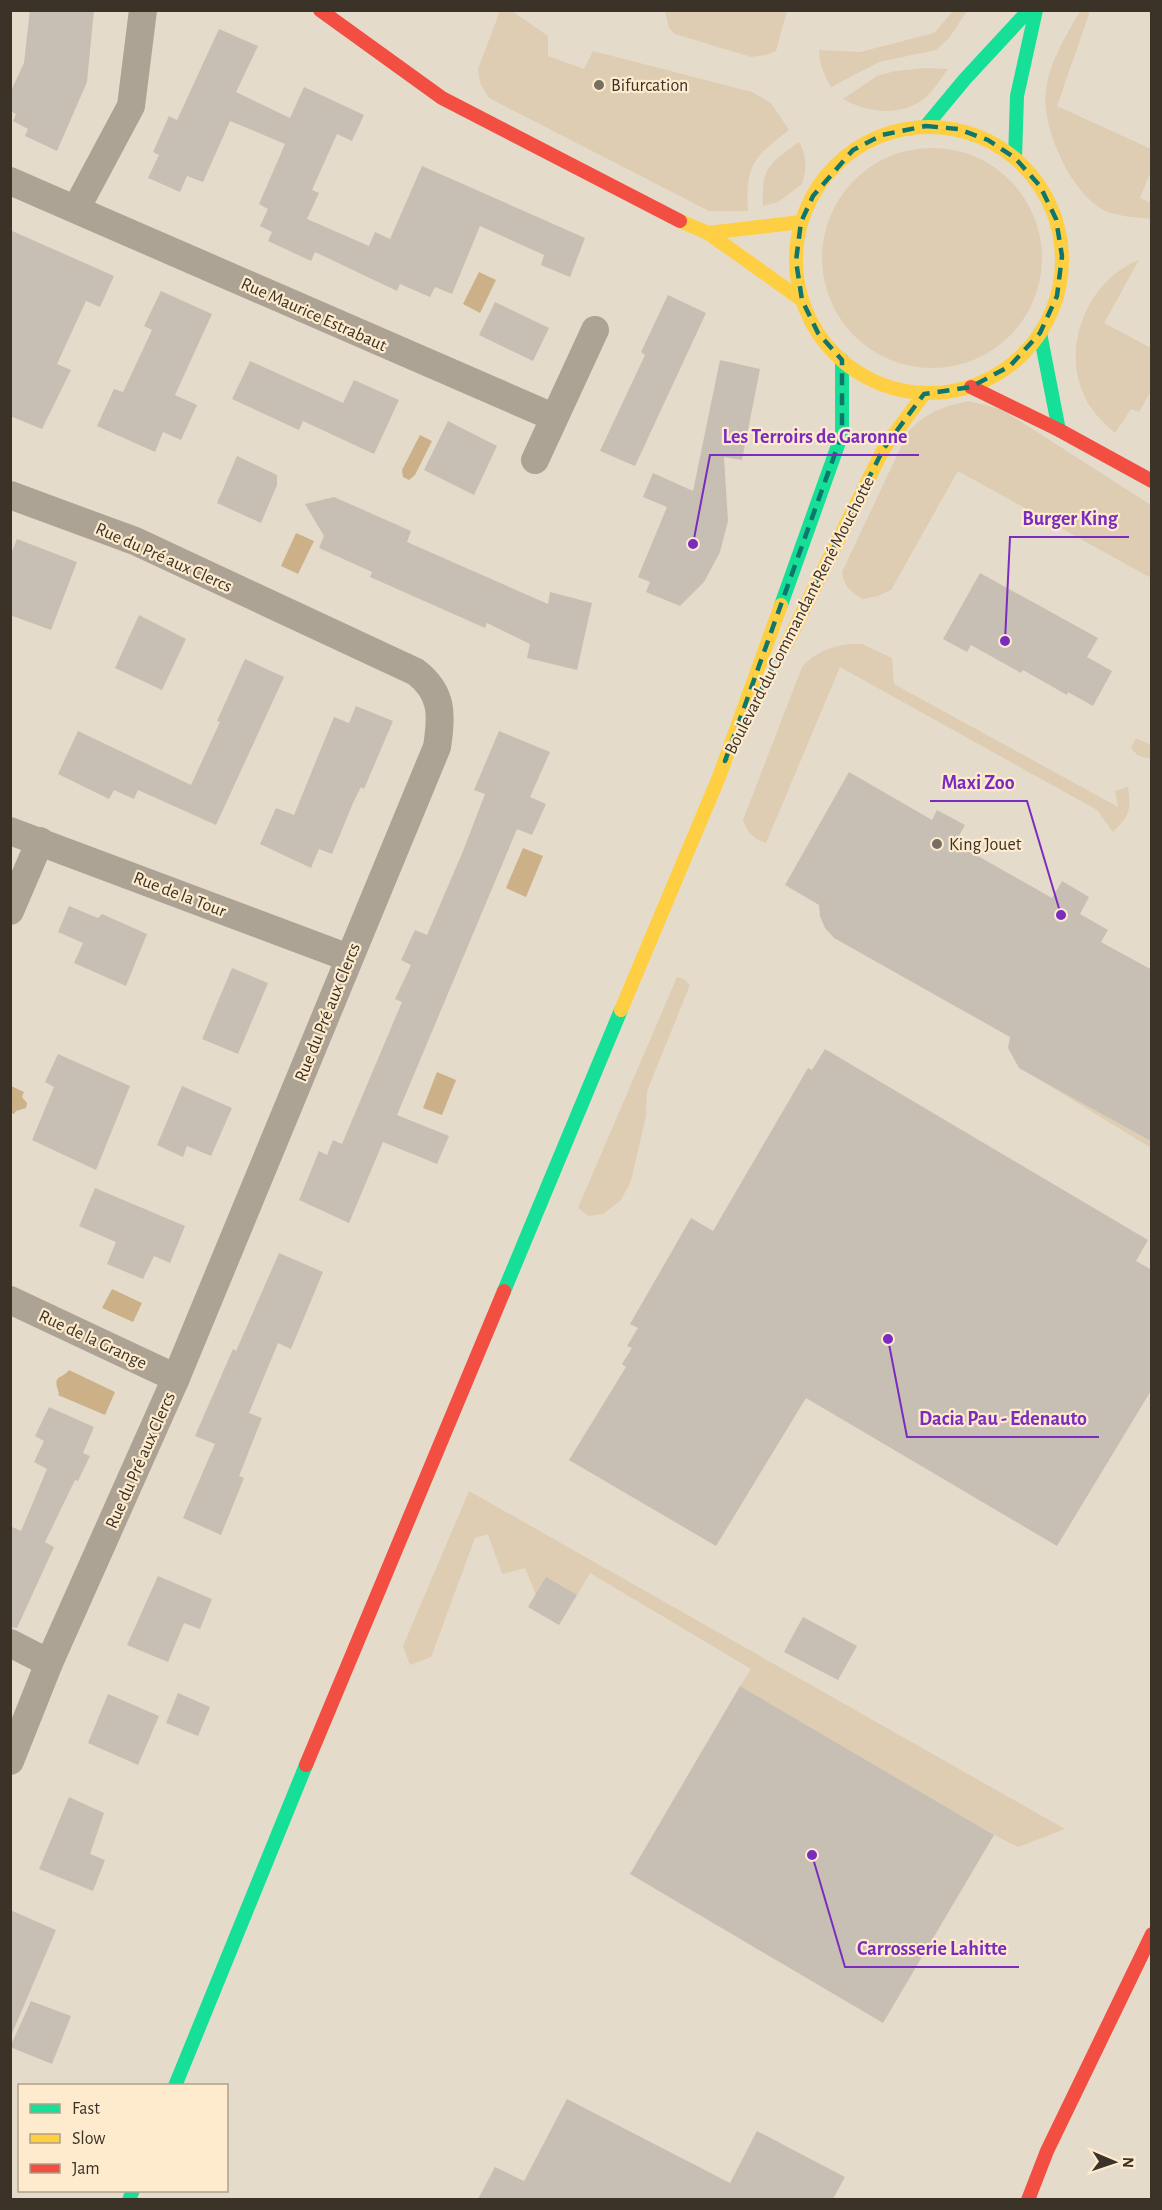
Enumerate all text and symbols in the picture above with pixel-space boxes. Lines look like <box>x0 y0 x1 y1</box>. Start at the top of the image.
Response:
place label: Bifurcation <box>611 77 688 95</box>
marker: Bifurcation <box>592 78 606 92</box>
street label: Rue Maurice Estrabaut <box>238 275 389 355</box>
callout: Les Terroirs de Garonne <box>710 417 919 455</box>
text: Les Terroirs de Garonne <box>722 427 908 447</box>
street label: Boulevard du Commandant René Mouchotte <box>722 474 878 757</box>
callout: Burger King <box>1010 499 1129 537</box>
text: Burger King <box>1022 509 1119 529</box>
street label: Rue du Pré aux Clercs <box>93 520 235 596</box>
callout: Maxi Zoo <box>930 763 1027 801</box>
text: Maxi Zoo <box>941 773 1015 793</box>
place label: King Jouet <box>949 836 1022 854</box>
marker: King Jouet <box>930 837 944 851</box>
street label: Rue de la Tour <box>131 869 229 921</box>
street label: Rue du Pré aux Clercs <box>292 941 364 1084</box>
street label: Rue de la Grange <box>36 1307 149 1373</box>
street label: Rue du Pré aux Clercs <box>103 1389 179 1531</box>
callout: Dacia Pau - Edenauto <box>907 1399 1099 1437</box>
text: Dacia Pau - Edenauto <box>919 1409 1087 1429</box>
callout: Carrosserie Lahitte <box>845 1929 1019 1967</box>
text: Carrosserie Lahitte <box>857 1939 1007 1959</box>
legend <box>18 2084 228 2192</box>
text: Fast <box>72 2100 100 2118</box>
text: Slow <box>72 2130 105 2148</box>
north arrow <box>1084 2132 1144 2192</box>
text: N <box>1120 2157 1136 2168</box>
text: Jam <box>72 2160 100 2178</box>

